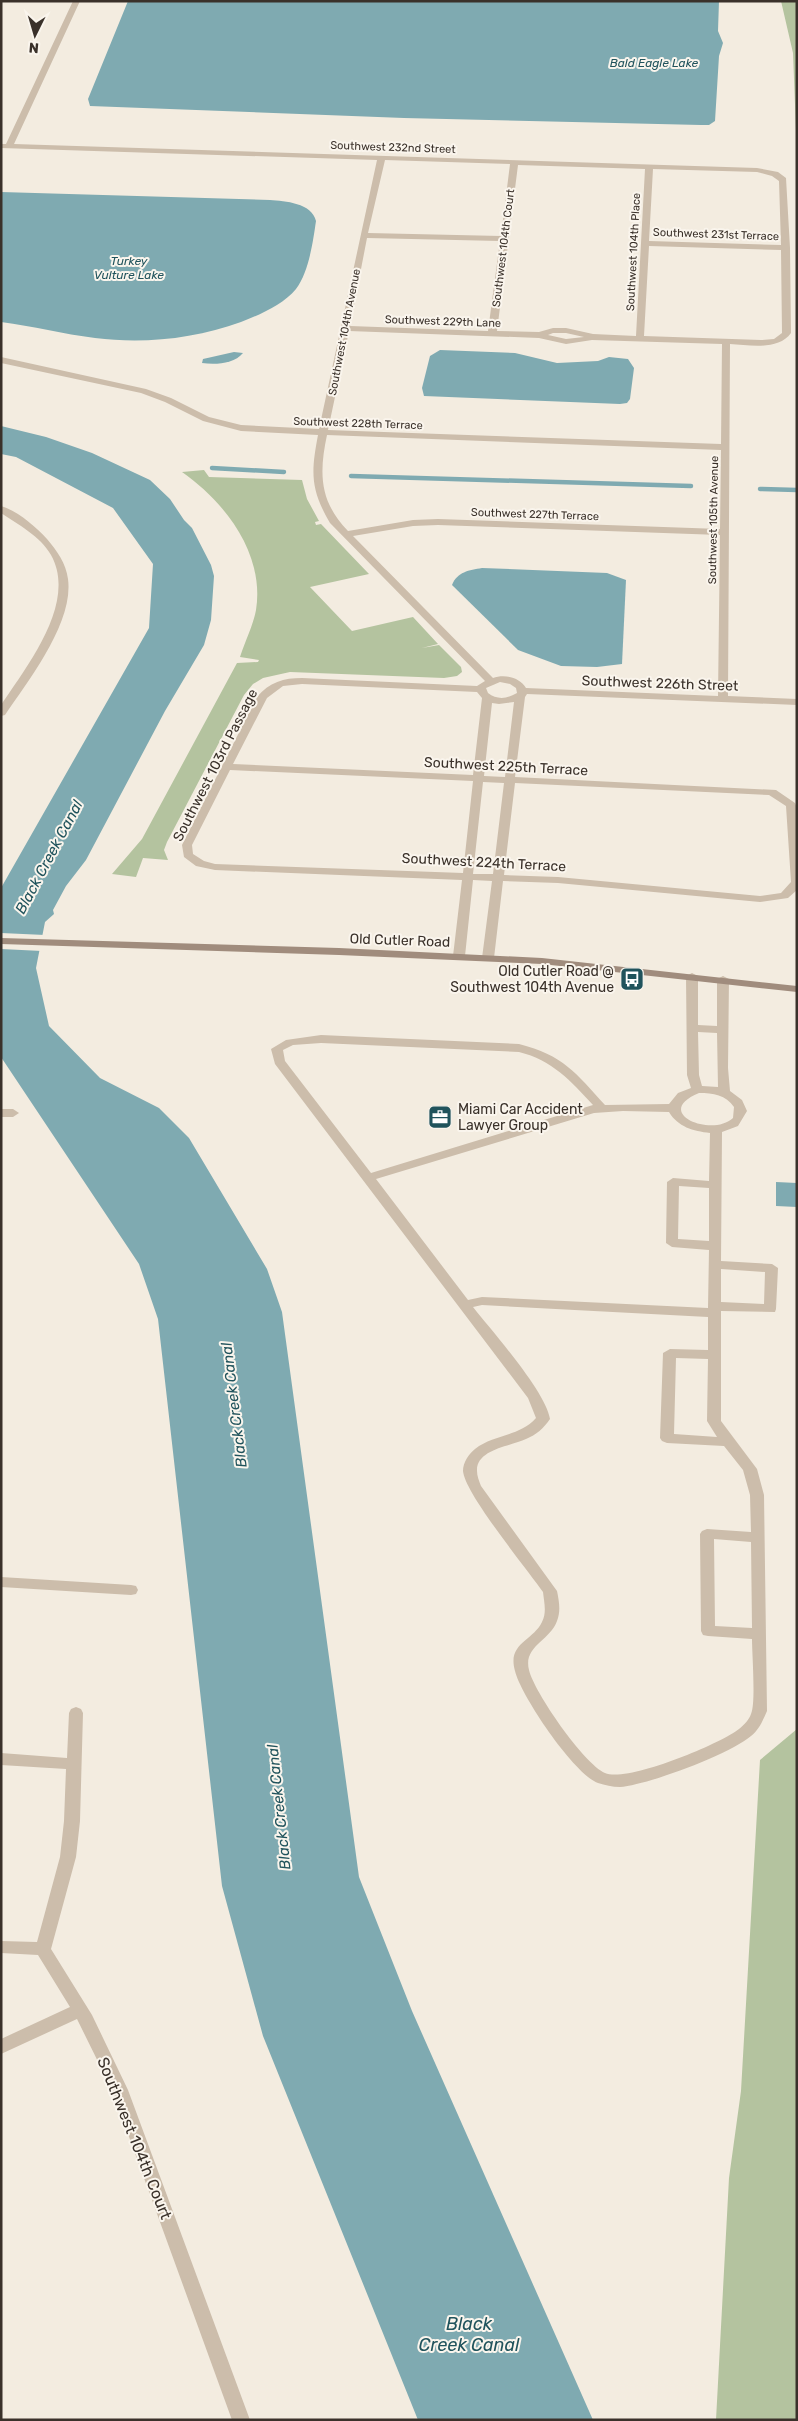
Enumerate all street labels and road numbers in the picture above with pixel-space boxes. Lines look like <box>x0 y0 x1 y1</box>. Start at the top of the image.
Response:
street label: Southwest 232nd Street <box>330 139 457 156</box>
street label: Southwest 104th Court <box>490 187 517 308</box>
street label: Southwest 104th Place <box>624 193 643 311</box>
street label: Southwest 231st Terrace <box>653 226 779 243</box>
street label: Southwest 104th Avenue <box>326 268 363 396</box>
street label: Southwest 229th Lane <box>385 313 501 330</box>
street label: Southwest 228th Terrace <box>293 415 423 432</box>
street label: Southwest 105th Avenue <box>706 456 721 584</box>
street label: Southwest 227th Terrace <box>471 506 599 523</box>
street label: Southwest 226th Street <box>581 672 739 695</box>
street label: Southwest 103rd Passage <box>170 686 261 844</box>
street label: Southwest 225th Terrace <box>424 754 589 779</box>
street label: Southwest 224th Terrace <box>401 850 567 875</box>
street label: Old Cutler Road <box>349 930 451 951</box>
street label: Southwest 104th Court <box>93 2054 176 2222</box>

